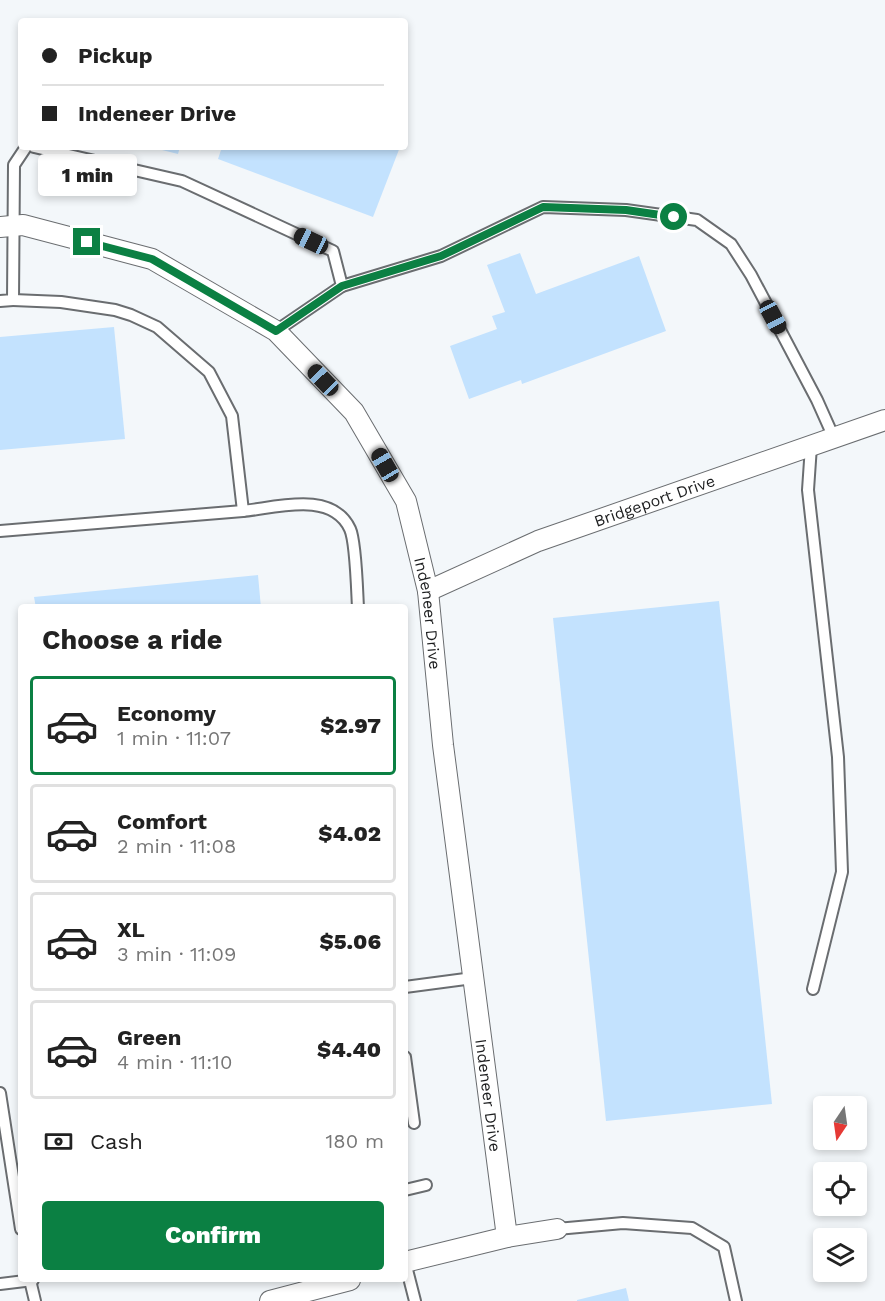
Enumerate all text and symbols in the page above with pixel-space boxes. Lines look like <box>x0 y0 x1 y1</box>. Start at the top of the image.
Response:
text: Pickup <box>78 43 153 68</box>
text: Indeneer Drive <box>78 101 236 126</box>
callout: 1 min <box>38 155 136 197</box>
text: 1 min <box>62 163 113 187</box>
route start <box>660 203 687 230</box>
car <box>291 225 331 257</box>
route end <box>73 228 100 255</box>
car <box>757 297 789 337</box>
car <box>304 361 342 399</box>
car <box>368 445 402 485</box>
street label: Bridgeport Drive <box>591 471 717 531</box>
street label: Indeneer Drive <box>410 555 445 670</box>
text: Choose a ride <box>42 624 222 656</box>
icon: car <box>45 699 99 753</box>
text: Economy <box>117 701 216 726</box>
text: $2.97 <box>320 713 381 738</box>
text: 1 min · 11:07 <box>117 726 231 750</box>
icon: car <box>45 807 99 861</box>
text: Comfort <box>117 809 207 834</box>
text: $4.02 <box>318 821 381 846</box>
text: 2 min · 11:08 <box>117 834 236 858</box>
icon: car <box>45 915 99 969</box>
text: XL <box>117 917 145 942</box>
text: $5.06 <box>320 929 381 954</box>
text: 3 min · 11:09 <box>117 942 236 966</box>
icon: car <box>45 1023 99 1077</box>
text: Green <box>117 1025 181 1050</box>
text: $4.40 <box>317 1037 381 1062</box>
street label: Indeneer Drive <box>471 1038 505 1153</box>
text: 4 min · 11:10 <box>117 1050 232 1074</box>
north arrow <box>813 1096 867 1150</box>
map controls <box>813 1096 867 1282</box>
icon: cash <box>42 1125 75 1158</box>
text: Cash <box>90 1129 143 1154</box>
text: 180 m <box>326 1129 384 1153</box>
button: locate <box>813 1162 867 1216</box>
button: Confirm <box>42 1201 384 1270</box>
button: layers <box>813 1228 867 1282</box>

